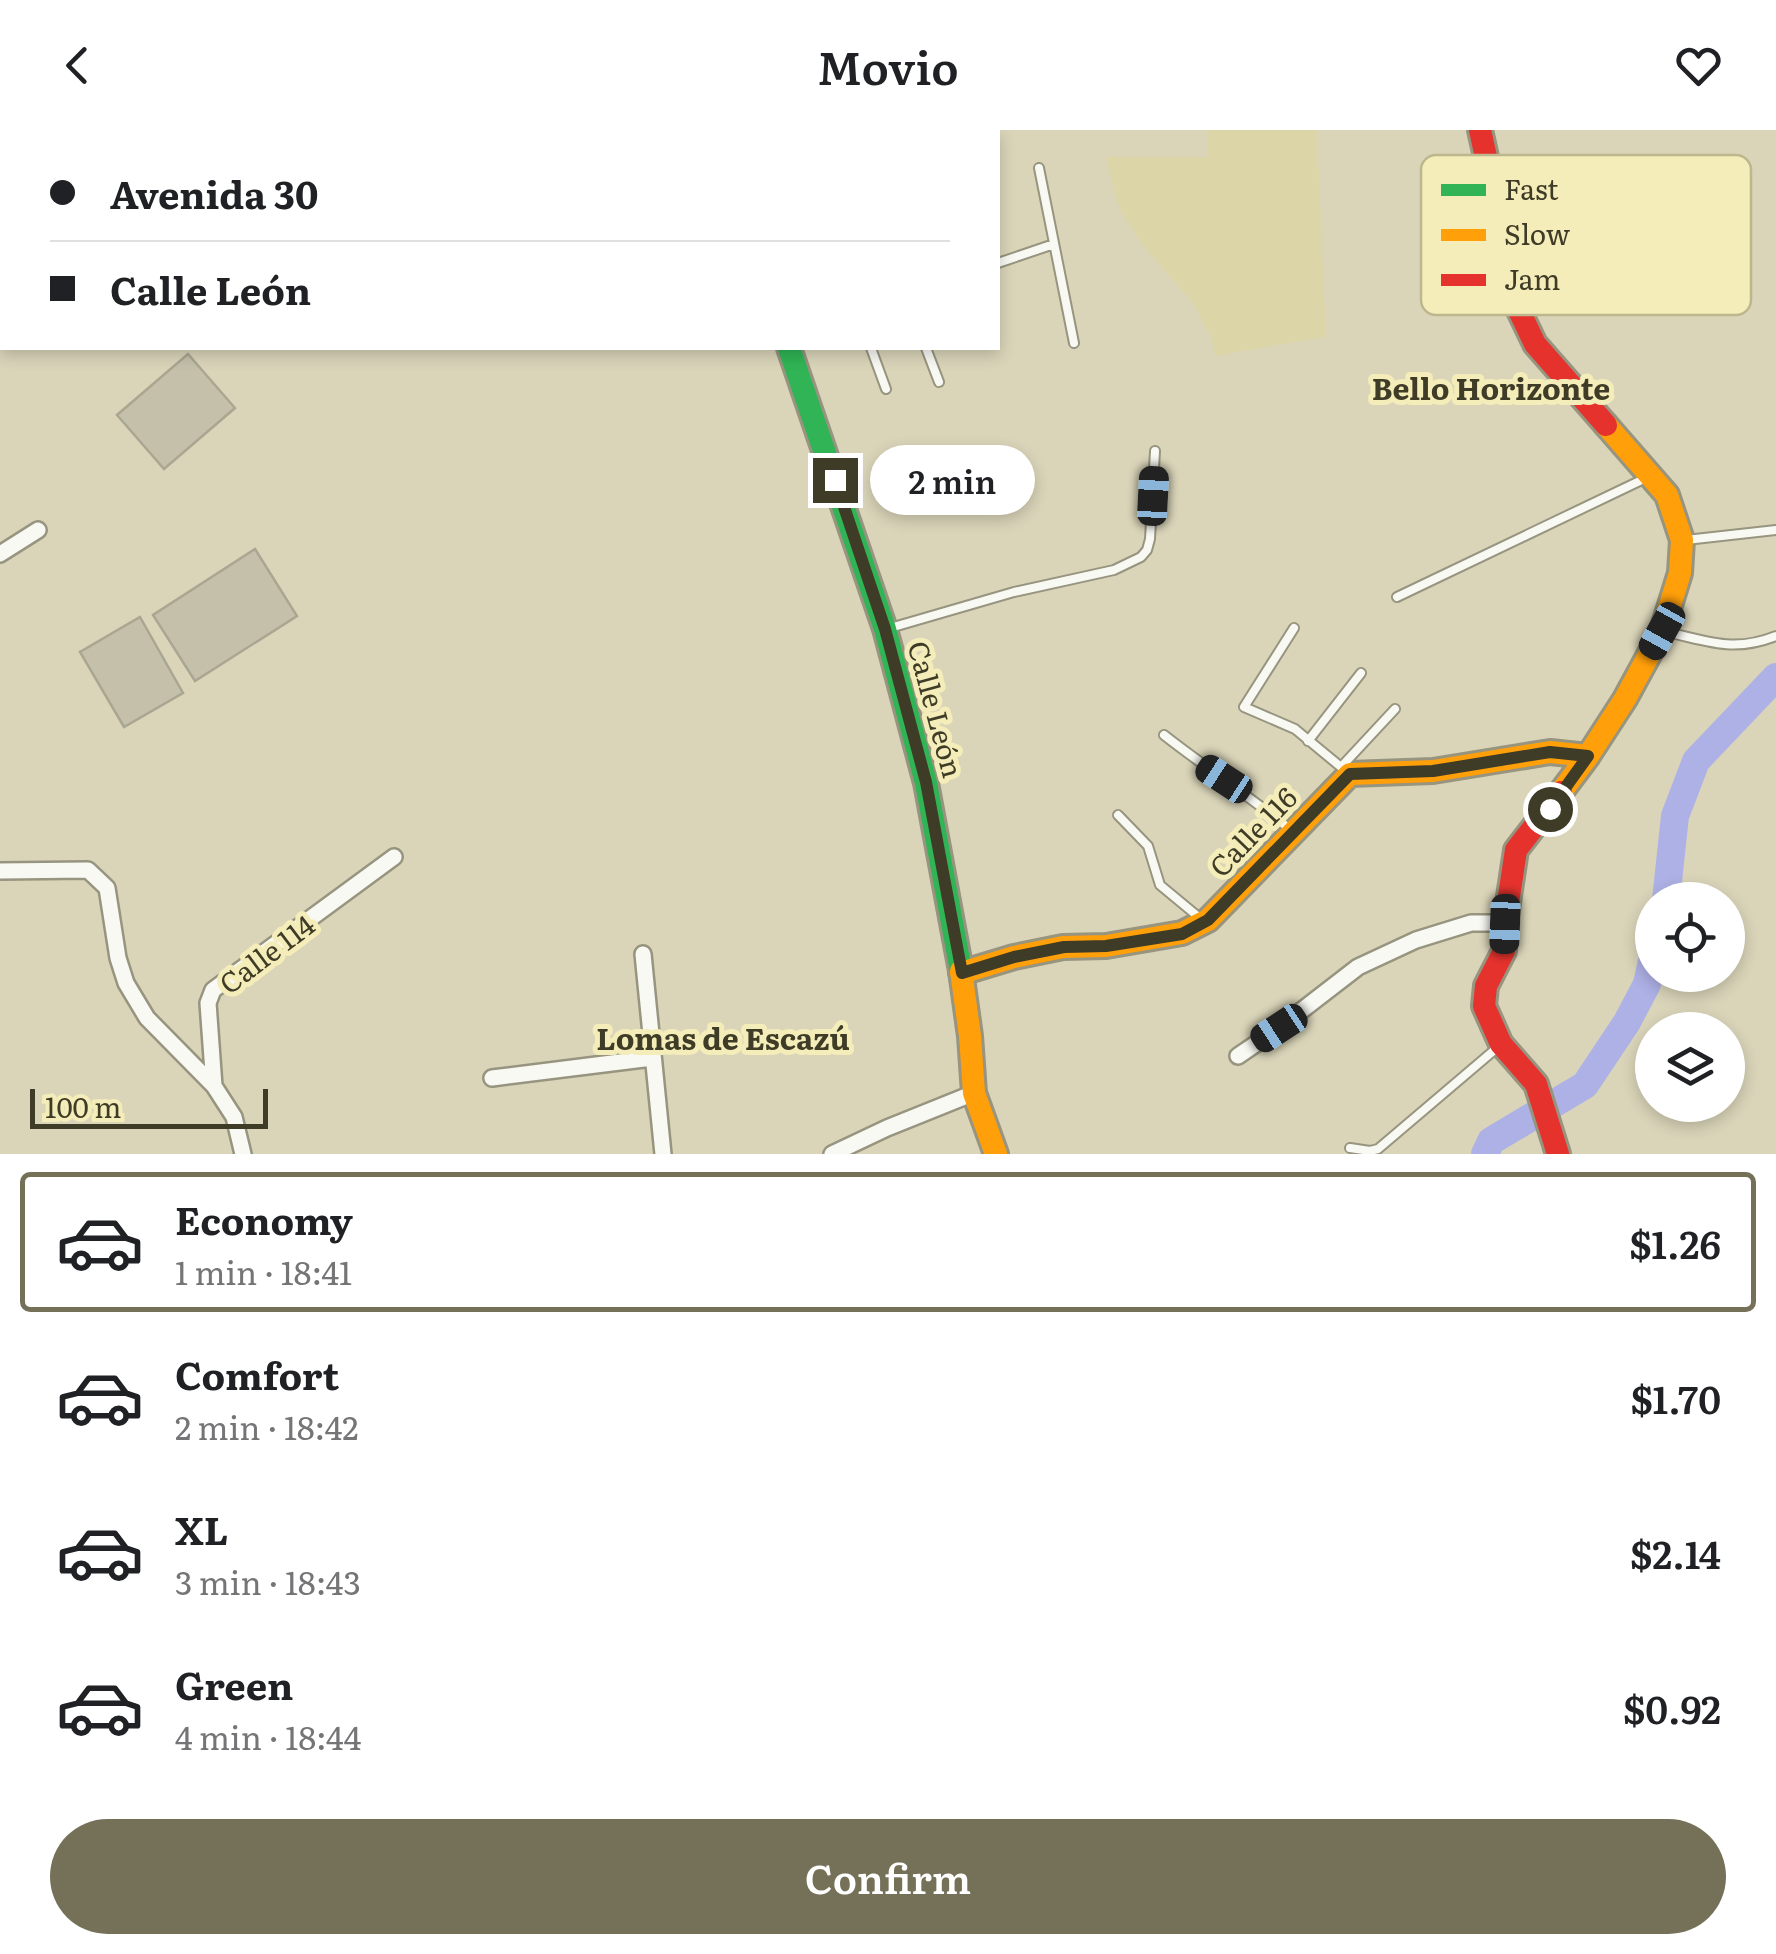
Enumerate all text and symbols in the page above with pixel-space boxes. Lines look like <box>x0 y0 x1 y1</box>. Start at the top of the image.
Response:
text: Movio <box>817 32 959 99</box>
icon: back <box>50 38 105 93</box>
icon: heart <box>1671 38 1726 93</box>
legend <box>1421 155 1751 315</box>
text: Avenida 30 <box>110 164 318 221</box>
text: Fast <box>1504 167 1559 209</box>
text: Slow <box>1504 212 1570 254</box>
text: Jam <box>1504 257 1560 299</box>
text: Calle León <box>110 260 311 317</box>
district label: Bello Horizonte <box>1372 365 1610 409</box>
callout: 2 min <box>870 445 1035 515</box>
text: 2 min <box>909 456 996 504</box>
route end <box>813 458 858 503</box>
car <box>1136 465 1170 527</box>
car <box>1634 597 1690 665</box>
street label: Calle León <box>899 636 975 782</box>
car <box>1191 750 1257 808</box>
street label: Calle 116 <box>1198 777 1306 885</box>
route start <box>1528 787 1573 832</box>
map controls <box>1635 882 1745 1122</box>
button: locate <box>1635 882 1745 992</box>
car <box>1489 893 1521 955</box>
street label: Calle 114 <box>209 903 323 1003</box>
car <box>1246 999 1312 1057</box>
button: layers <box>1635 1012 1745 1122</box>
district label: Lomas de Escazú <box>596 1015 850 1059</box>
scale bar <box>30 1084 268 1128</box>
text: 100 m <box>45 1085 122 1127</box>
text: Economy <box>175 1190 353 1247</box>
icon: car <box>55 1197 145 1287</box>
text: $1.26 <box>1629 1214 1721 1271</box>
text: 1 min · 18:41 <box>175 1247 352 1295</box>
text: Comfort <box>175 1345 339 1402</box>
icon: car <box>55 1352 145 1442</box>
text: $1.70 <box>1630 1369 1721 1426</box>
text: 2 min · 18:42 <box>175 1402 359 1450</box>
text: XL <box>175 1500 228 1557</box>
icon: car <box>55 1507 145 1597</box>
text: $2.14 <box>1630 1524 1721 1581</box>
text: 3 min · 18:43 <box>175 1557 361 1605</box>
text: Green <box>175 1655 293 1712</box>
icon: car <box>55 1662 145 1752</box>
text: $0.92 <box>1623 1679 1721 1736</box>
text: 4 min · 18:44 <box>175 1712 361 1760</box>
button: Confirm <box>50 1819 1726 1934</box>

